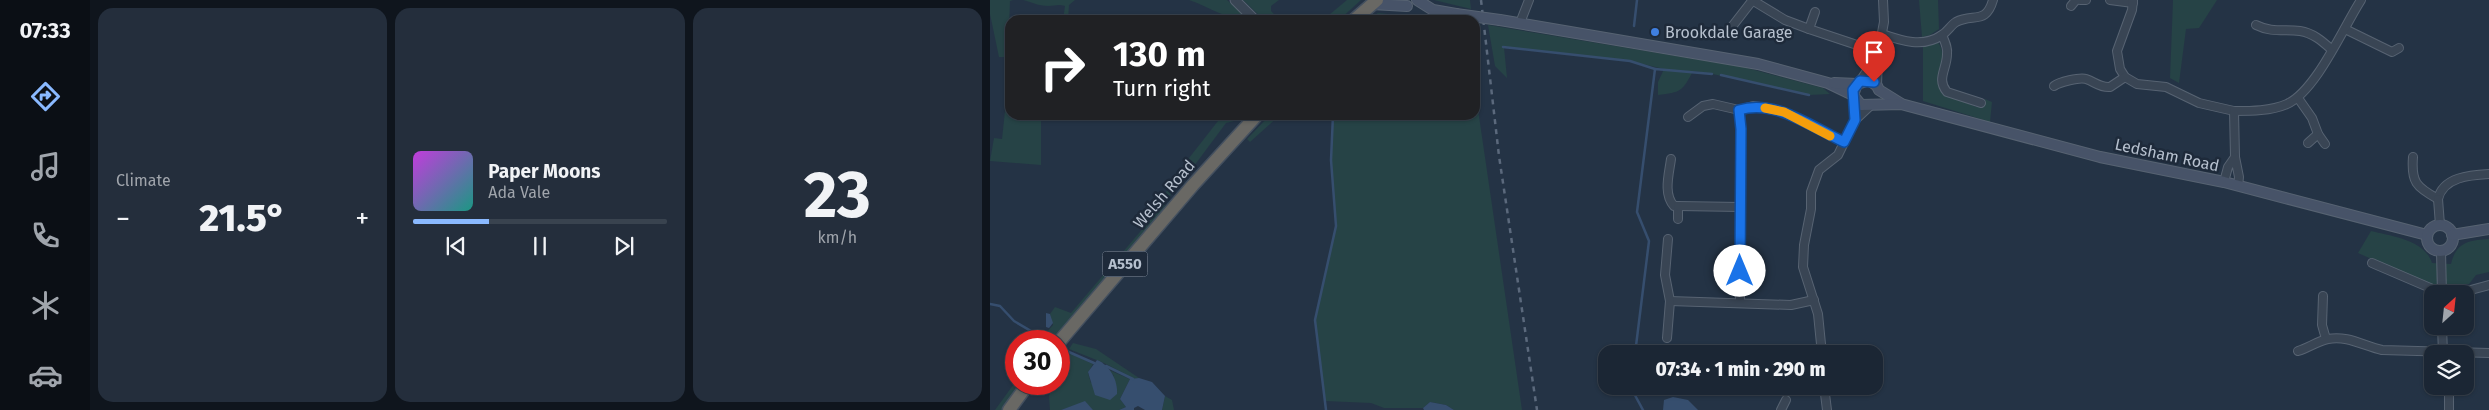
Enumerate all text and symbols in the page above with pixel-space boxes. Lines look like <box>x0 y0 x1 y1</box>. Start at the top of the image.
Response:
text: 07:33 <box>19 17 71 44</box>
place label: Brookdale Garage <box>1665 23 1793 42</box>
marker: Brookdale Garage <box>1649 26 1661 38</box>
pin <box>1853 31 1895 82</box>
text: 130 m <box>1113 33 1206 75</box>
icon: right <box>1030 35 1095 100</box>
icon: arrive <box>1860 38 1888 66</box>
text: Turn right <box>1113 75 1210 102</box>
icon: directions <box>28 79 63 114</box>
street label: Ledsham Road <box>2113 135 2221 175</box>
icon: music <box>28 149 63 184</box>
text: 23 <box>804 156 871 234</box>
street label: Welsh Road <box>1129 156 1199 232</box>
text: Paper Moons <box>488 160 600 183</box>
text: Climate <box>116 171 171 190</box>
text: Ada Vale <box>488 183 550 202</box>
text: 21.5° <box>199 195 286 241</box>
text: − <box>116 202 130 235</box>
text: + <box>355 202 369 235</box>
icon: phone <box>28 218 63 253</box>
text: km/h <box>818 228 857 247</box>
icon: previous <box>442 232 470 260</box>
icon: pause <box>526 232 554 260</box>
icon: next <box>610 232 638 260</box>
position arrow <box>1713 244 1765 296</box>
road number: A550 <box>1102 252 1148 276</box>
north arrow <box>2424 285 2474 335</box>
map controls <box>2424 285 2474 395</box>
icon: climate <box>28 288 63 323</box>
speed limit sign: 30 <box>1005 330 1070 395</box>
button: layers <box>2424 345 2474 395</box>
icon: car <box>28 358 63 393</box>
text: 07:34 · 1 min · 290 m <box>1656 358 1825 381</box>

